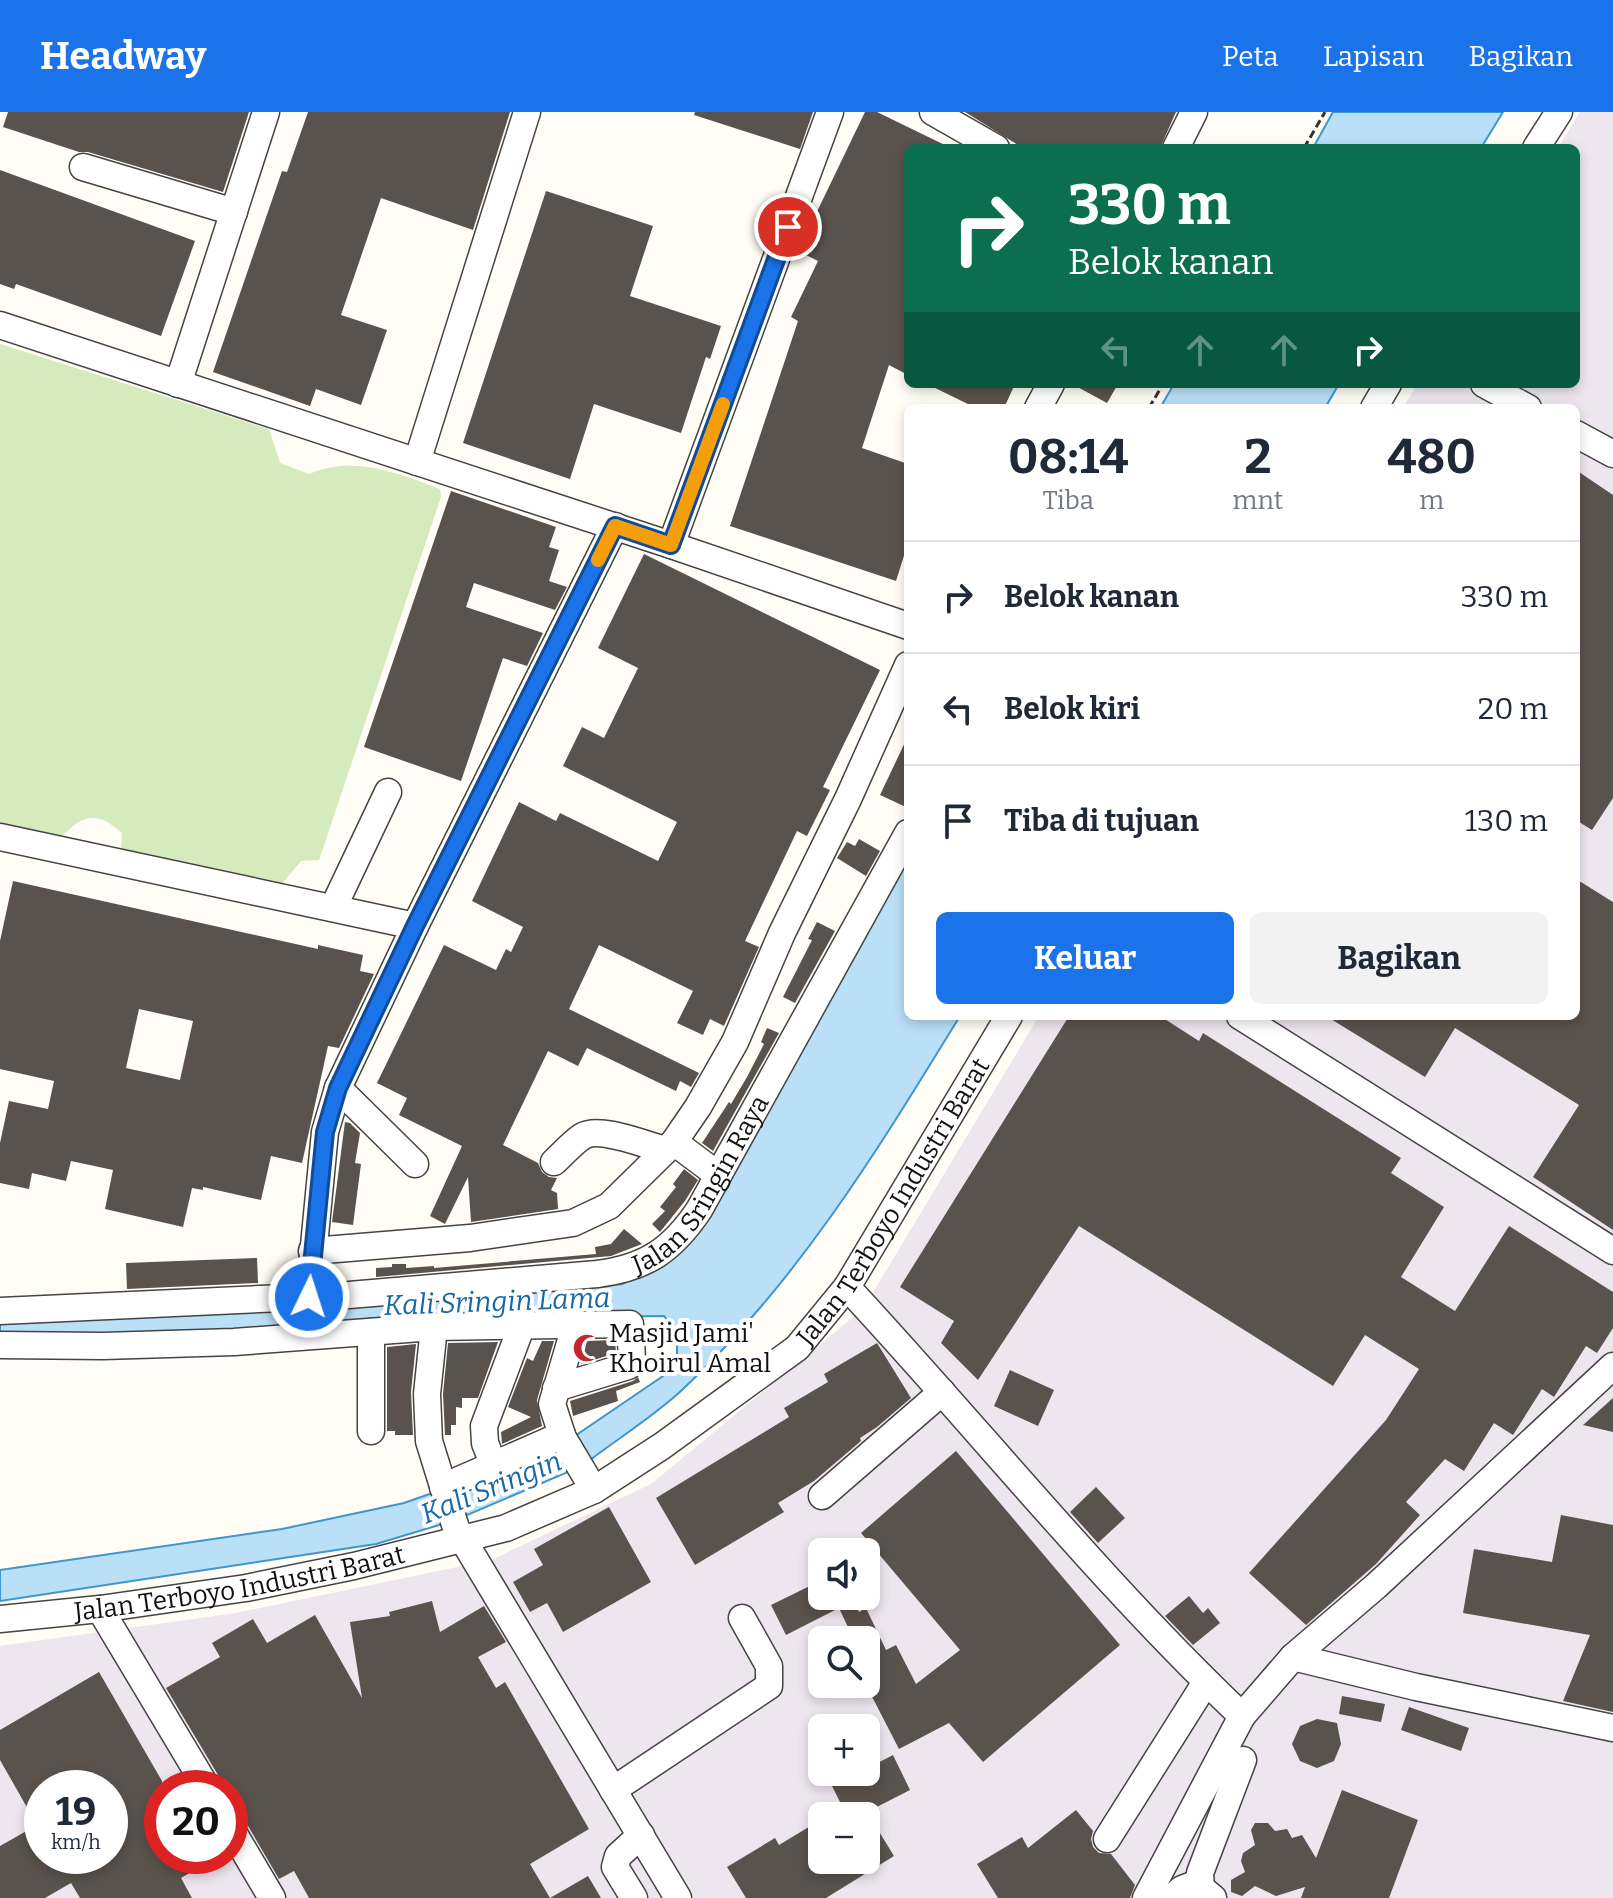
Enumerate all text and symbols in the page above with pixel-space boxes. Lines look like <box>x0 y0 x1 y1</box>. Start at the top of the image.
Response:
text: Headway <box>40 33 206 79</box>
text: Peta <box>1222 40 1279 73</box>
text: Lapisan <box>1323 40 1425 73</box>
text: Bagikan <box>1469 40 1573 73</box>
text: 330 m <box>1068 172 1231 239</box>
icon: right <box>936 176 1040 280</box>
pin <box>754 193 822 261</box>
icon: arrive <box>766 205 810 249</box>
text: Belok kanan <box>1068 240 1274 284</box>
icon: left <box>1094 328 1138 372</box>
icon: ahead <box>1178 328 1222 372</box>
icon: ahead <box>1262 328 1306 372</box>
icon: right <box>1346 328 1390 372</box>
text: 08:14 <box>1008 428 1129 486</box>
text: 2 <box>1244 428 1271 486</box>
text: 480 <box>1387 428 1476 486</box>
text: Tiba <box>1042 485 1094 516</box>
text: mnt <box>1233 485 1283 516</box>
text: m <box>1419 485 1444 516</box>
icon: right <box>936 575 980 619</box>
text: Belok kanan <box>1004 579 1179 615</box>
text: 330 m <box>1461 579 1548 615</box>
icon: left <box>936 687 980 731</box>
text: Belok kiri <box>1004 691 1140 727</box>
text: 20 m <box>1478 691 1548 727</box>
icon: arrive <box>936 799 980 843</box>
text: Tiba di tujuan <box>1004 803 1199 839</box>
text: 130 m <box>1465 803 1548 839</box>
button: Keluar <box>936 912 1234 1004</box>
button: Bagikan <box>1250 912 1548 1004</box>
street label: Jalan Terboyo Industri Barat <box>790 1052 997 1353</box>
street label: Jalan Sringin Raya <box>627 1090 776 1281</box>
position arrow <box>267 1255 351 1339</box>
water label: Kali Sringin Lama <box>383 1281 611 1322</box>
place label: Masjid Jami' Khoirul Amal <box>609 1318 771 1379</box>
mosque icon: Masjid Jami' Khoirul Amal <box>572 1333 602 1363</box>
water label: Kali Sringin <box>416 1444 566 1531</box>
map controls <box>808 1538 880 1874</box>
button: sound <box>808 1538 880 1610</box>
street label: Jalan Terboyo Industri Barat <box>72 1539 408 1628</box>
button: search <box>808 1626 880 1698</box>
button: + <box>808 1714 880 1786</box>
speed limit sign: 20 <box>144 1770 248 1874</box>
text: 19 <box>56 1788 96 1836</box>
button: − <box>808 1802 880 1874</box>
text: km/h <box>51 1830 101 1854</box>

